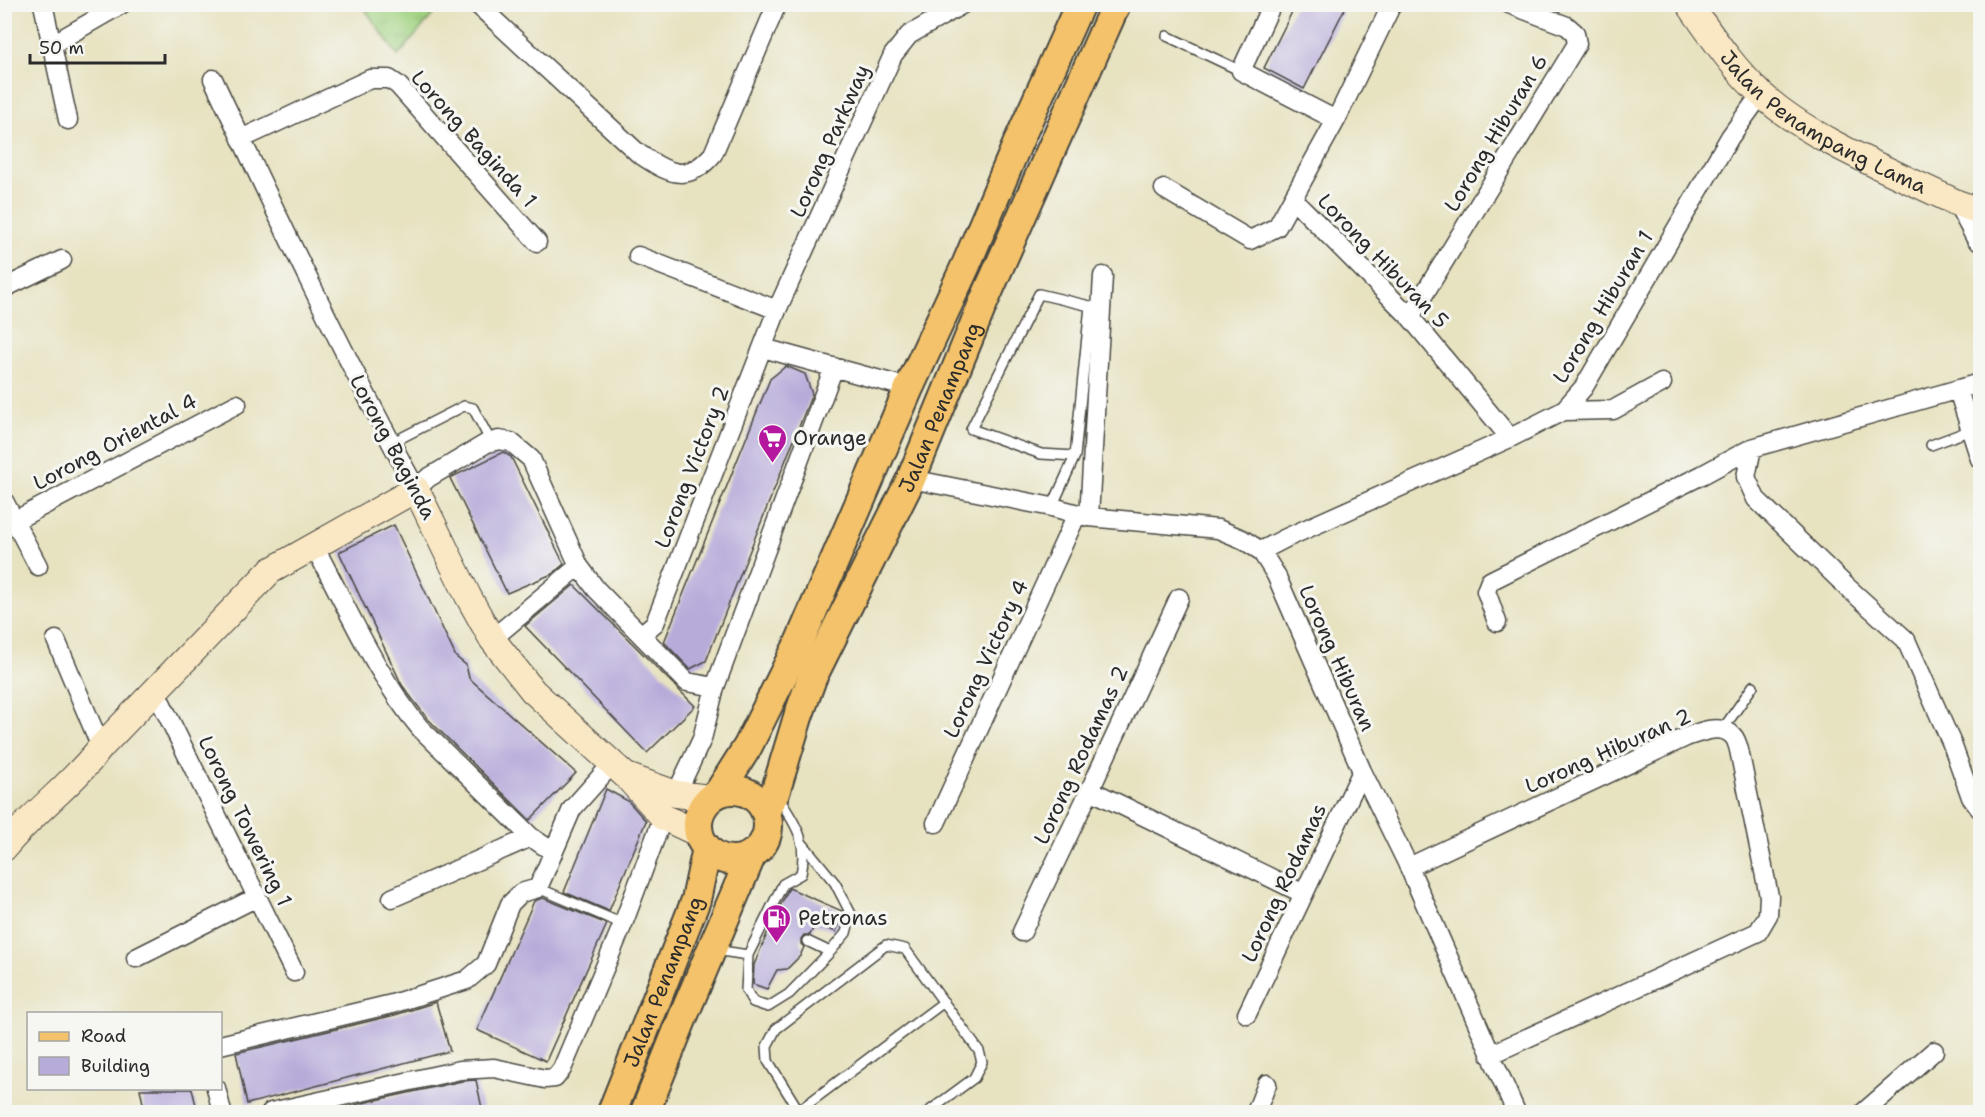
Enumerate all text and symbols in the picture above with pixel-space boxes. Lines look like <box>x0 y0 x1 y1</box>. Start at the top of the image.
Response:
scale bar <box>30 27 165 65</box>
text: 50 m <box>39 36 84 60</box>
street label: Jalan Penampang Lama <box>1713 44 1931 201</box>
street label: Lorong Hiburan 6 <box>1438 49 1554 217</box>
street label: Lorong Parkway <box>784 60 876 222</box>
street label: Lorong Baginda 1 <box>405 64 543 214</box>
street label: Lorong Hiburan 5 <box>1311 187 1455 335</box>
street label: Lorong Hiburan 1 <box>1546 225 1660 389</box>
street label: Jalan Penampang <box>892 318 988 498</box>
street label: Lorong Baginda <box>343 370 443 524</box>
street label: Lorong Victory 2 <box>648 382 736 552</box>
street label: Lorong Oriental 4 <box>28 387 202 497</box>
supermarket icon: Orange <box>756 422 788 464</box>
place label: Orange <box>793 424 867 452</box>
street label: Lorong Victory 4 <box>937 575 1035 743</box>
street label: Lorong Hiburan <box>1292 580 1382 736</box>
street label: Lorong Rodamas 2 <box>1027 661 1135 849</box>
street label: Lorong Hiburan 2 <box>1520 702 1696 800</box>
street label: Lorong Towering 1 <box>192 731 298 911</box>
street label: Lorong Rodamas <box>1235 799 1333 967</box>
street label: Jalan Penampang <box>617 892 710 1072</box>
fuel station icon: Petronas <box>761 902 793 944</box>
place label: Petronas <box>798 904 888 932</box>
legend <box>27 1012 222 1090</box>
text: Road <box>81 1024 126 1048</box>
text: Building <box>81 1054 150 1078</box>

